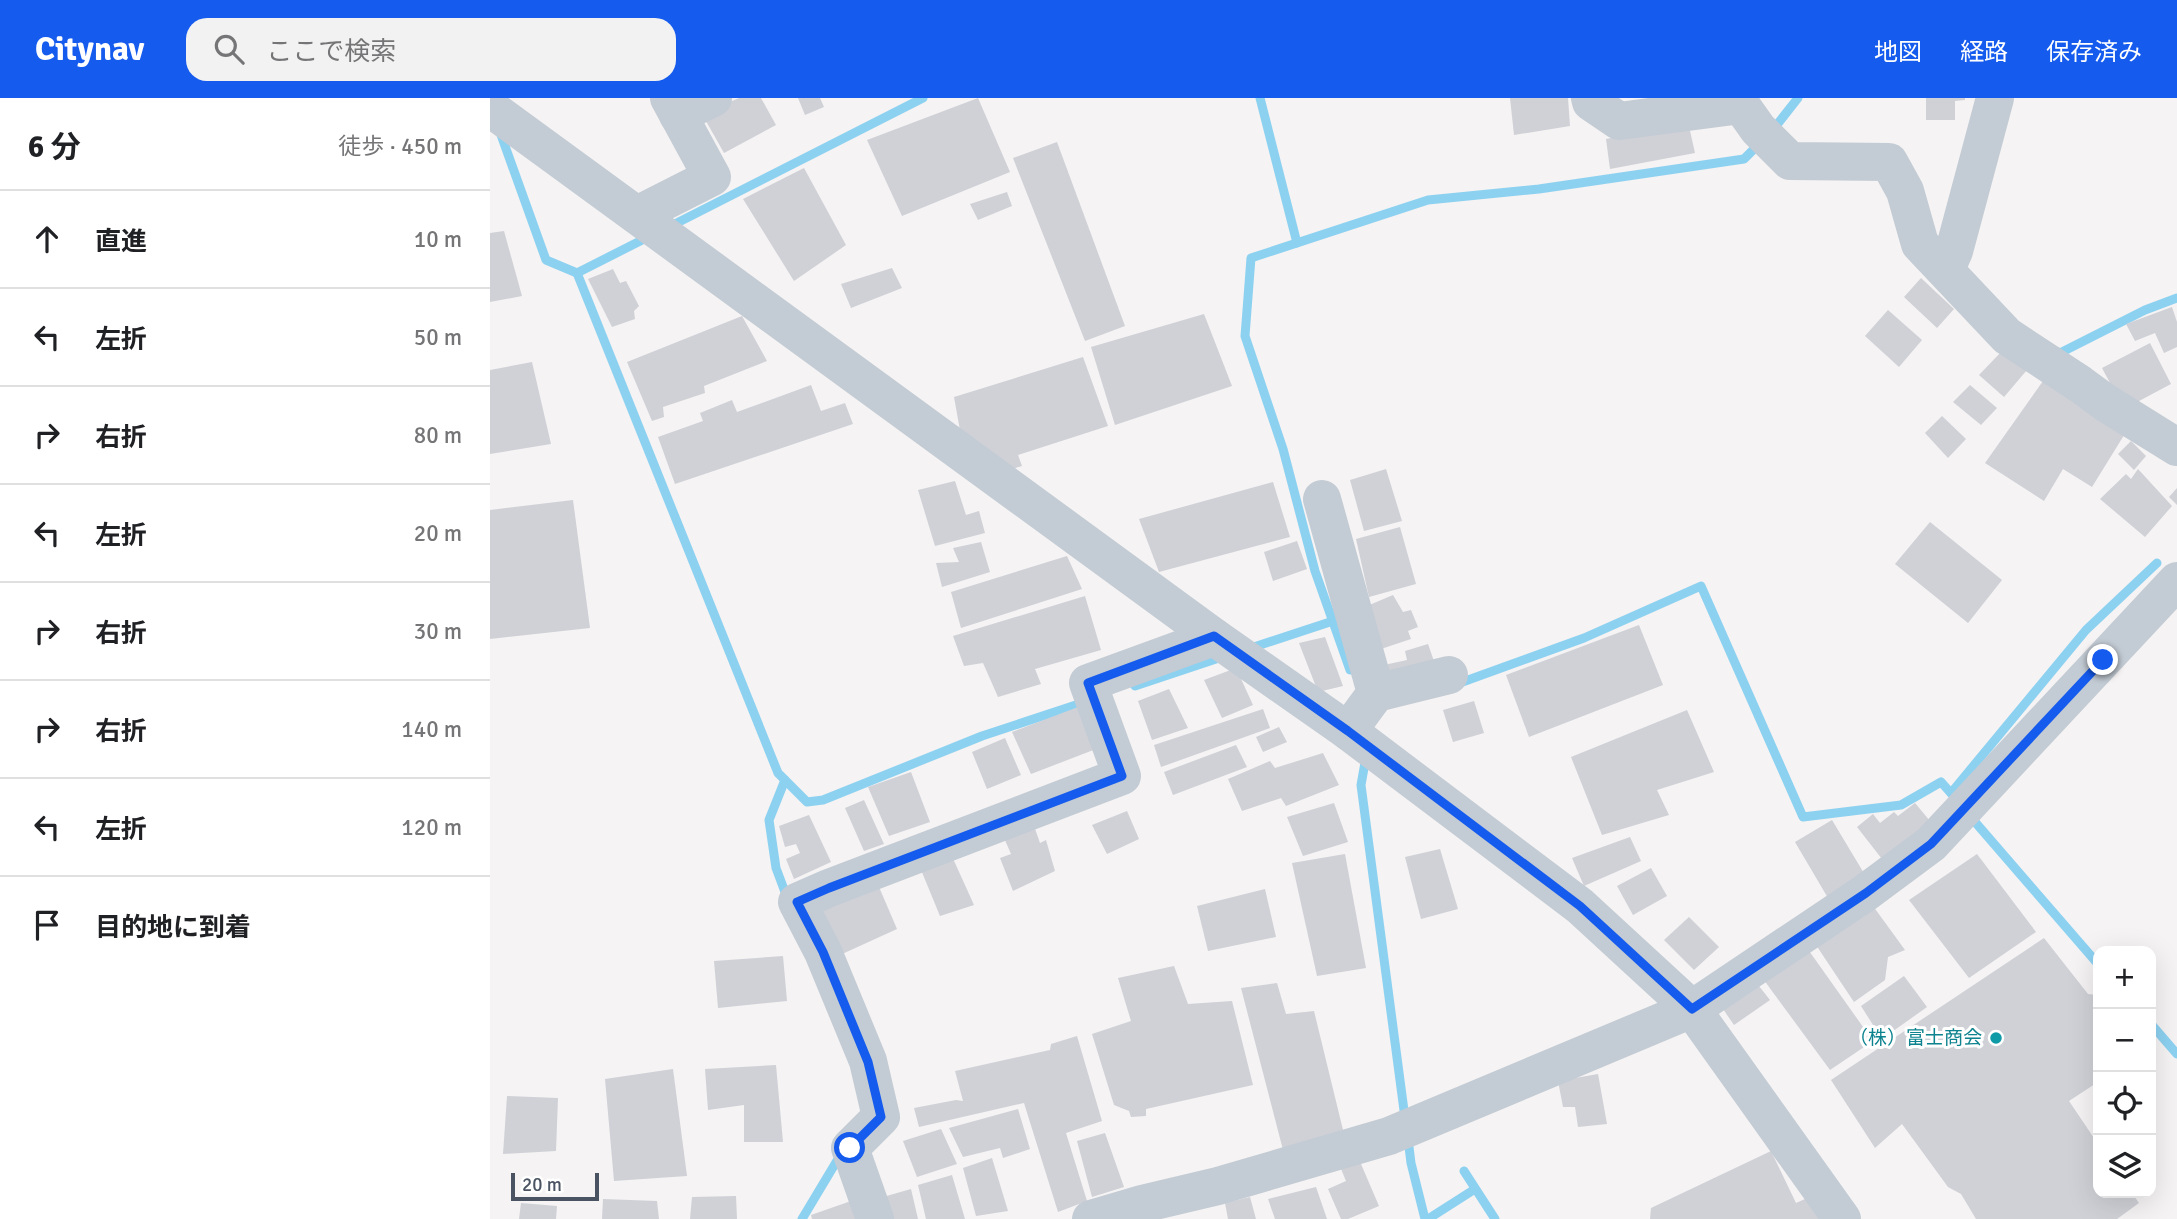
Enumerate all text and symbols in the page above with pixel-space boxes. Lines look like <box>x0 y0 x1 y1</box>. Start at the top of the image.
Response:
search box <box>186 18 676 81</box>
text: Citynav <box>35 29 144 70</box>
icon: search <box>210 30 248 68</box>
text: ここで検索 <box>266 36 396 68</box>
text: 地図 <box>1874 37 1922 67</box>
text: 経路 <box>1960 37 2008 67</box>
text: 保存済み <box>2046 37 2142 67</box>
text: 6 分 <box>28 129 81 166</box>
text: 徒歩 · 450 m <box>338 132 462 161</box>
icon: ahead <box>28 220 66 258</box>
text: 10 m <box>414 225 462 254</box>
text: 直進 <box>95 226 147 258</box>
icon: left <box>28 318 66 356</box>
text: 50 m <box>414 323 462 352</box>
text: 左折 <box>95 324 147 356</box>
icon: right <box>28 416 66 454</box>
text: 80 m <box>414 421 462 450</box>
text: 右折 <box>95 422 147 454</box>
icon: left <box>28 514 66 552</box>
text: 20 m <box>414 519 462 548</box>
text: 左折 <box>95 520 147 552</box>
icon: right <box>28 612 66 650</box>
text: 30 m <box>414 617 462 646</box>
text: 右折 <box>95 618 147 650</box>
route end <box>2087 644 2118 675</box>
icon: right <box>28 710 66 748</box>
text: 140 m <box>401 715 462 744</box>
text: 右折 <box>95 716 147 748</box>
icon: left <box>28 808 66 846</box>
text: 120 m <box>401 813 462 842</box>
text: 左折 <box>95 814 147 846</box>
icon: arrive <box>28 906 66 944</box>
text: 目的地に到着 <box>95 912 251 944</box>
map controls <box>2093 946 2156 1198</box>
button: + <box>2093 946 2156 1009</box>
button: − <box>2093 1009 2156 1072</box>
place label: （株）富士商会 <box>1849 1026 1982 1050</box>
marker: （株）富士商会 <box>1988 1030 2004 1046</box>
button: locate <box>2093 1072 2156 1135</box>
route start <box>834 1132 865 1163</box>
button: layers <box>2093 1135 2156 1198</box>
scale bar <box>511 1170 598 1202</box>
text: 20 m <box>522 1173 562 1197</box>

